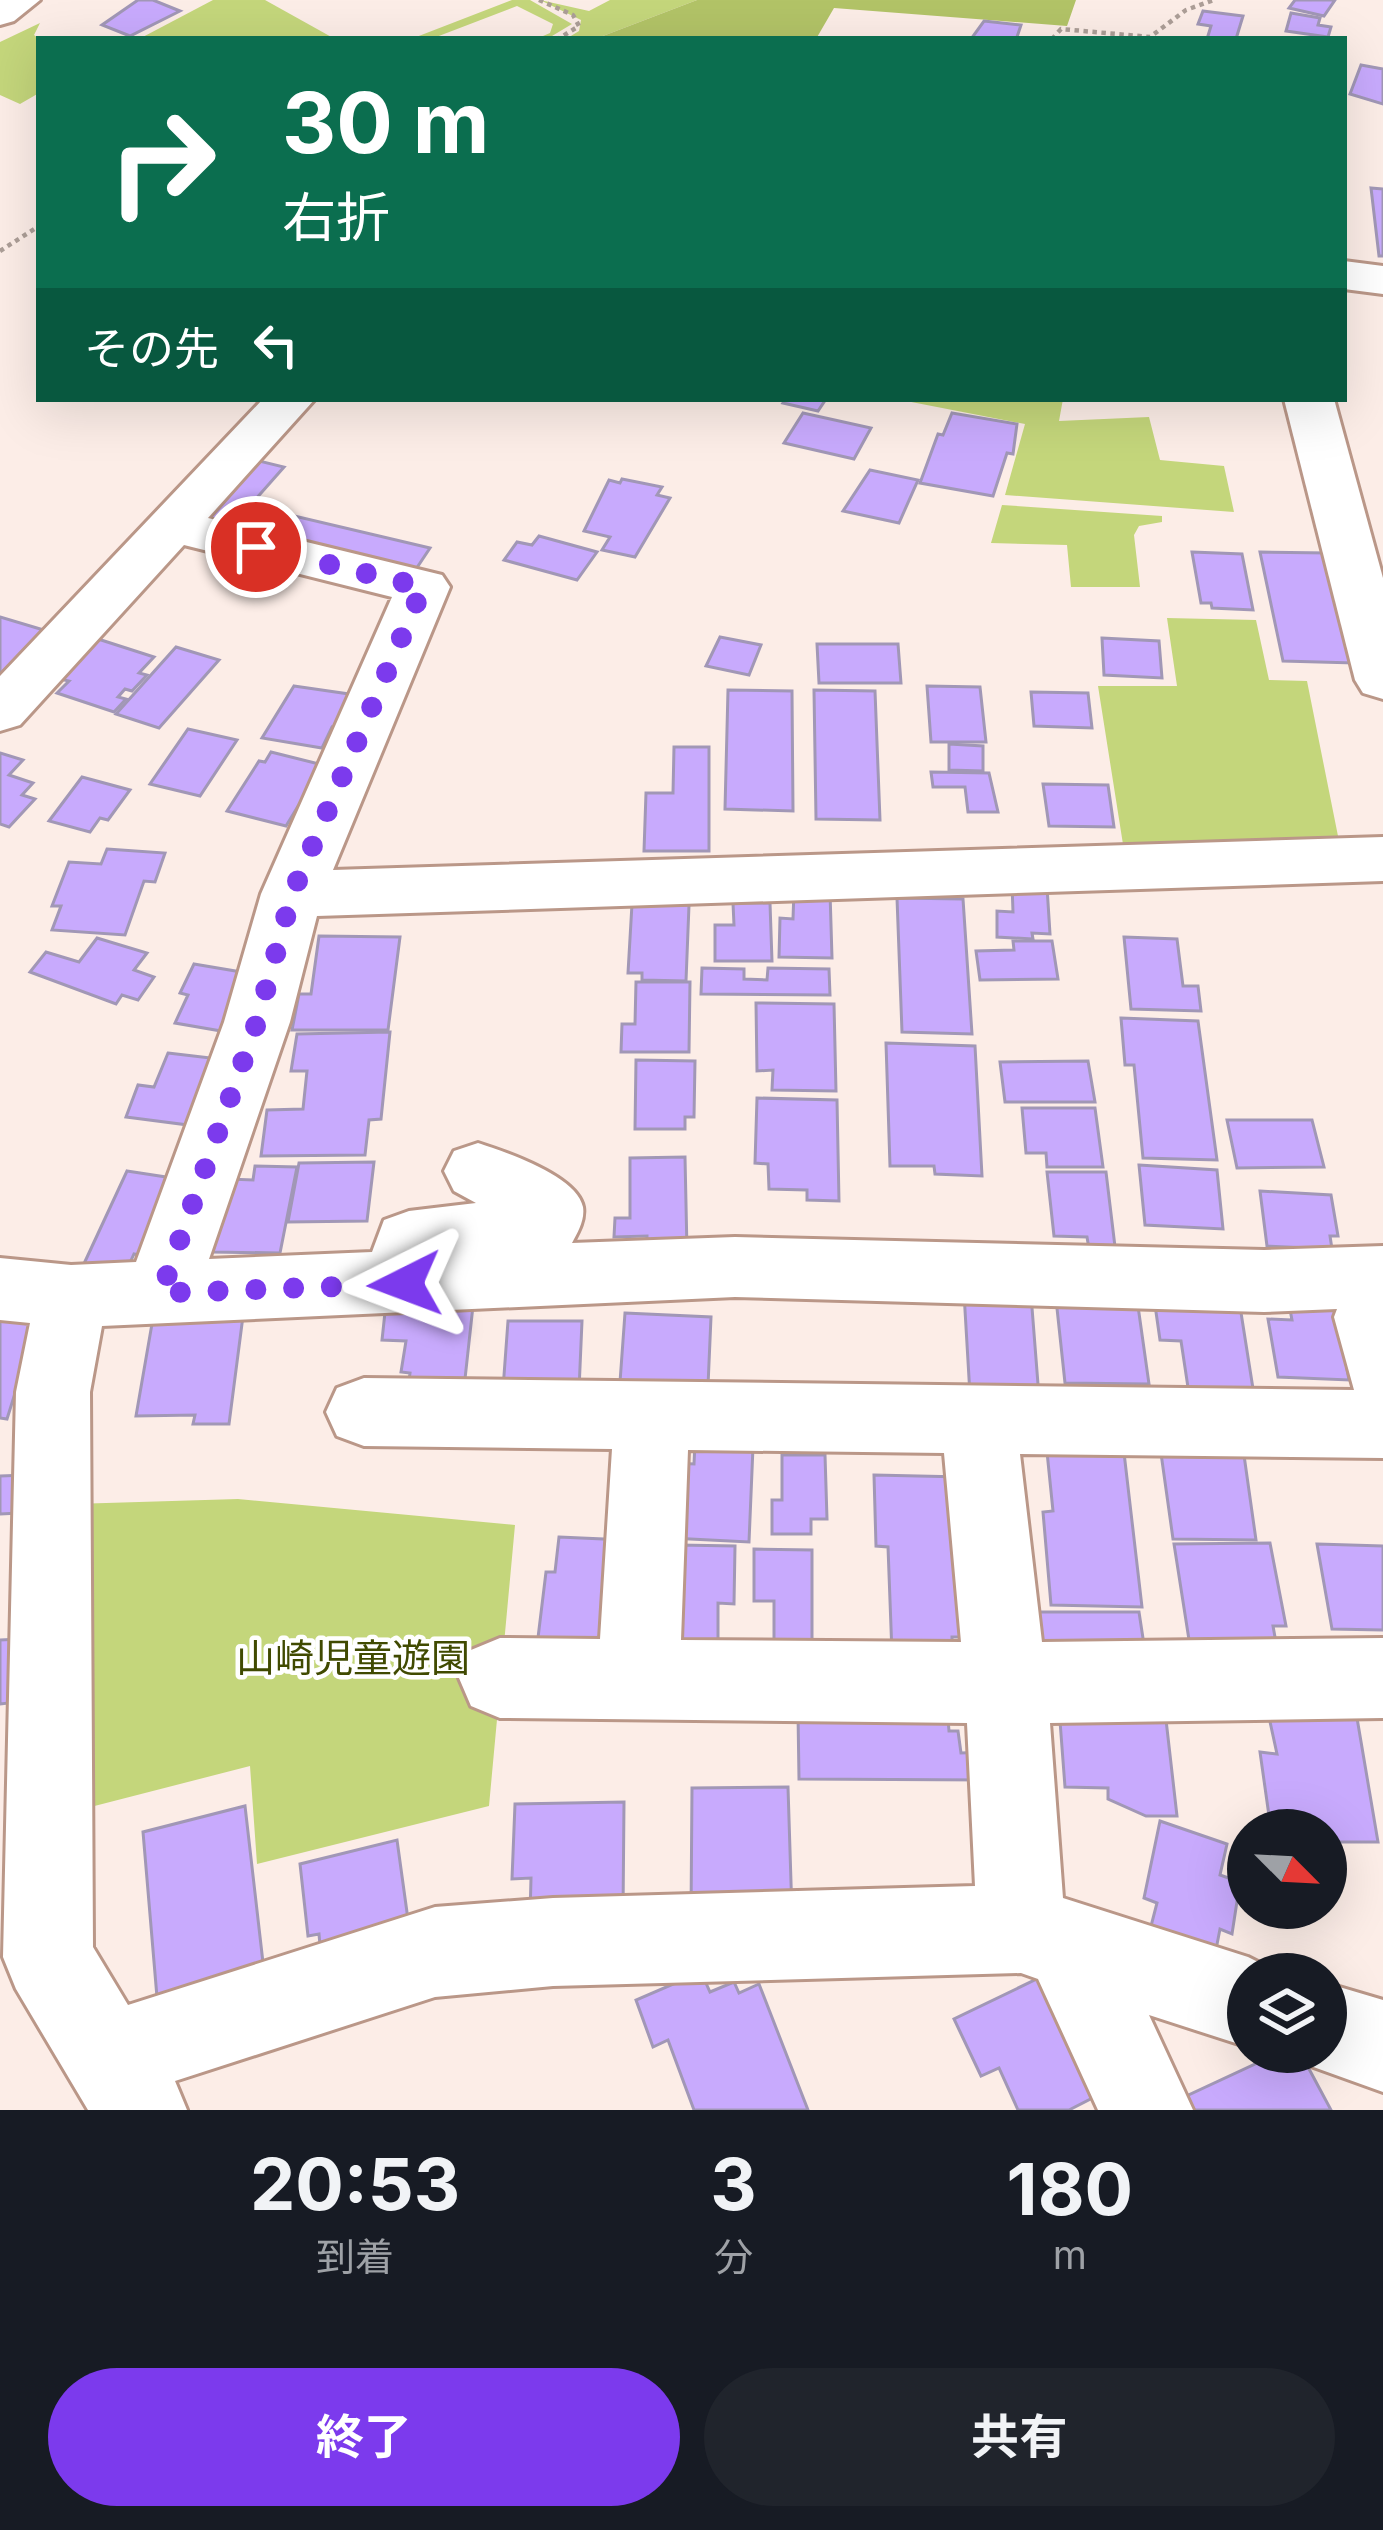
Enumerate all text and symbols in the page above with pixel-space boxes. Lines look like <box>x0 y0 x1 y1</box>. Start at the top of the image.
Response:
text: 30 m <box>282 72 489 173</box>
icon: right <box>84 84 240 240</box>
text: 右折 <box>282 185 390 250</box>
icon: left <box>243 312 309 378</box>
text: その先 <box>84 321 219 376</box>
pin <box>205 496 307 598</box>
icon: arrive <box>223 514 289 580</box>
position arrow <box>342 1221 468 1347</box>
park label: 山崎児童遊園 <box>236 1634 470 1681</box>
north arrow <box>1227 1809 1347 1929</box>
map controls <box>1227 1809 1347 2073</box>
button: layers <box>1227 1953 1347 2073</box>
text: 20:53 <box>250 2140 460 2227</box>
text: 3 <box>710 2140 757 2227</box>
text: 180 <box>1007 2145 1133 2232</box>
text: m <box>1053 2231 1087 2278</box>
text: 到着 <box>316 2233 394 2280</box>
text: 分 <box>714 2233 753 2280</box>
button: 終了 <box>48 2368 680 2506</box>
button: 共有 <box>704 2368 1335 2506</box>

